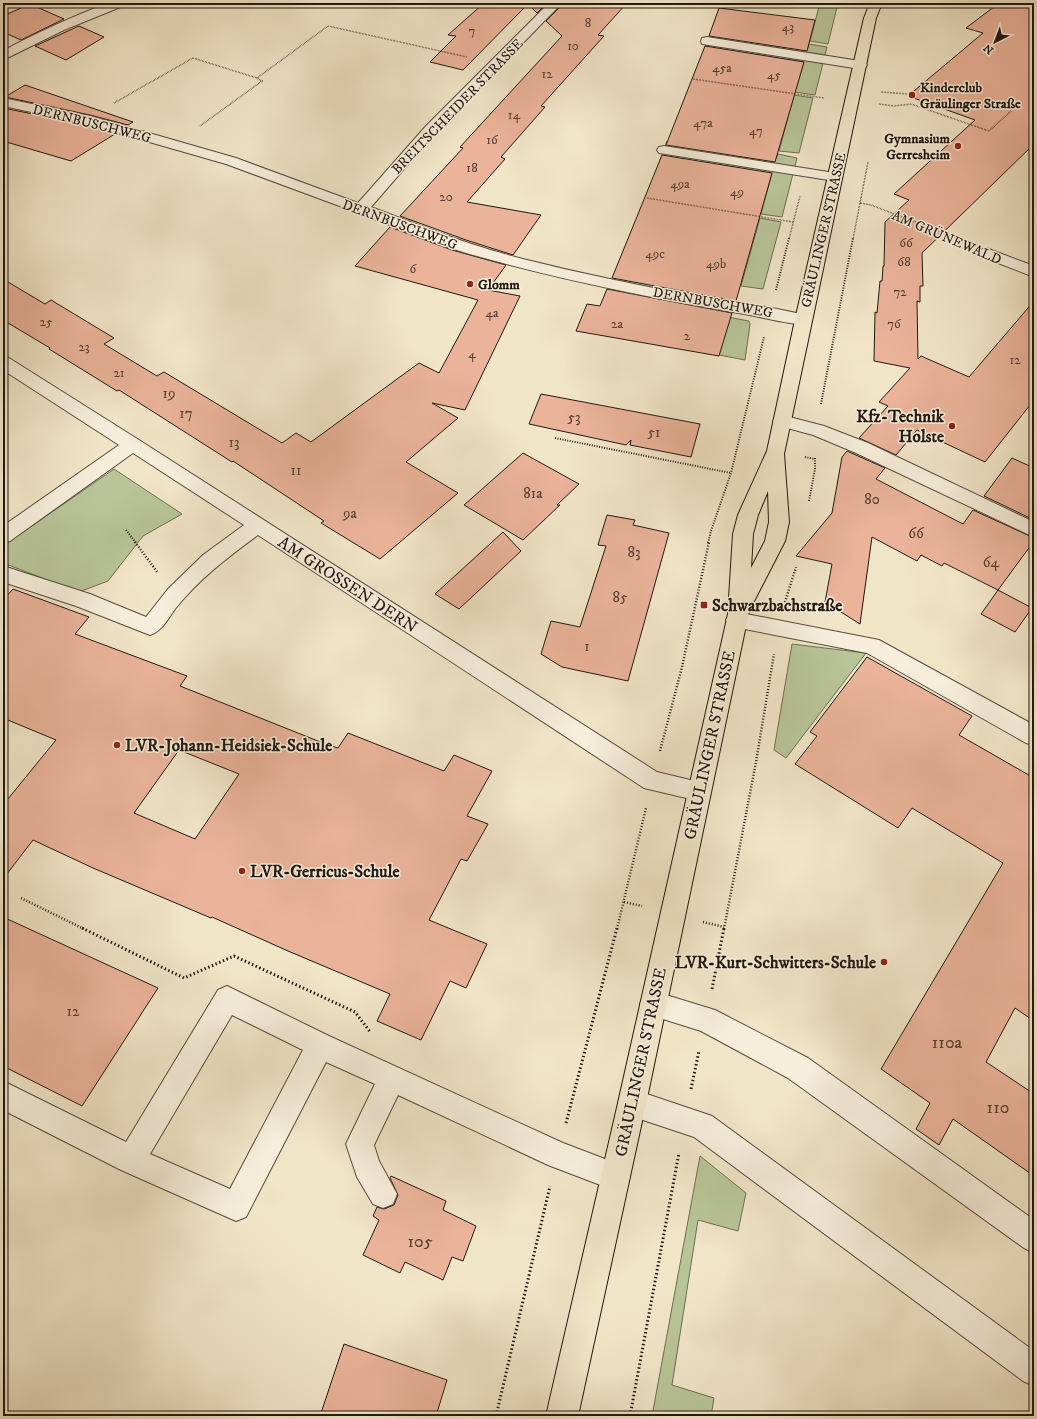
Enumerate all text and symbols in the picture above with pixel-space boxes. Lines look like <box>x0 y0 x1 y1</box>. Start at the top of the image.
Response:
house number: 8 <box>585 15 591 31</box>
house number: 43 <box>782 19 794 35</box>
north arrow <box>975 22 1015 62</box>
house number: 7 <box>469 23 476 39</box>
street label: BREITSCHEIDER STRASSE <box>388 35 527 178</box>
house number: 10 <box>567 38 579 54</box>
text: N <box>981 40 997 57</box>
house number: 45a <box>712 60 732 76</box>
house number: 12 <box>541 66 553 82</box>
house number: 45 <box>767 67 781 83</box>
place label: Kinderclub Gräulinger Straße <box>920 79 1021 113</box>
marker: Kinderclub Gräulinger Straße <box>907 90 917 100</box>
street label: DERNBUSCHWEG <box>31 101 153 147</box>
house number: 14 <box>508 107 521 123</box>
house number: 47a <box>693 115 713 131</box>
house number: 47 <box>749 123 763 139</box>
place label: Gymnasium Gerresheim <box>884 130 950 164</box>
house number: 16 <box>486 132 499 148</box>
marker: Gymnasium Gerresheim <box>953 141 963 151</box>
street label: GRÄULINGER STRASSE <box>797 151 851 309</box>
house number: 18 <box>466 160 478 176</box>
house number: 49a <box>670 176 690 192</box>
house number: 49 <box>730 184 744 200</box>
house number: 20 <box>439 189 453 205</box>
street label: DERNBUSCHWEG <box>339 196 460 254</box>
street label: AM GRÜNEWALD <box>889 207 1004 269</box>
house number: 66 <box>899 235 914 251</box>
house number: 49c <box>645 246 665 262</box>
house number: 68 <box>897 254 911 270</box>
house number: 49b <box>706 256 726 272</box>
house number: 6 <box>410 261 418 277</box>
place label: Glomm <box>478 276 520 294</box>
marker: Glomm <box>465 279 475 289</box>
street label: DERNBUSCHWEG <box>651 284 774 322</box>
house number: 72 <box>893 284 907 300</box>
house number: 4a <box>485 305 499 321</box>
house number: 25 <box>40 314 53 330</box>
house number: 2a <box>611 316 623 332</box>
house number: 76 <box>887 316 902 332</box>
house number: 2 <box>684 328 691 344</box>
house number: 23 <box>78 339 90 355</box>
house number: 4 <box>468 346 476 362</box>
house number: 12 <box>1009 352 1021 368</box>
house number: 21 <box>113 365 125 381</box>
house number: 19 <box>163 384 175 403</box>
house number: 17 <box>179 404 193 423</box>
place label: Kfz-Technik Holste <box>856 406 945 448</box>
house number: 53 <box>567 408 581 427</box>
marker: Kfz-Technik Holste <box>947 421 957 431</box>
house number: 51 <box>648 423 660 442</box>
house number: 13 <box>228 433 240 452</box>
house number: 11 <box>290 461 302 480</box>
house number: 81a <box>523 484 543 503</box>
house number: 80 <box>864 490 880 509</box>
house number: 9a <box>342 504 358 523</box>
house number: 66 <box>908 524 925 543</box>
street label: AM GROSSEN DERN <box>273 531 422 638</box>
house number: 83 <box>627 543 641 562</box>
house number: 64 <box>983 553 1000 572</box>
house number: 85 <box>613 588 628 607</box>
place label: Schwarzbachstraße <box>712 595 842 617</box>
marker: Schwarzbachstraße <box>699 600 709 610</box>
house number: 1 <box>584 637 590 656</box>
street label: GRÄULINGER STRASSE <box>679 649 741 842</box>
place label: LVR-Johann-Heidsiek-Schule <box>125 735 332 757</box>
marker: LVR-Johann-Heidsiek-Schule <box>112 740 122 750</box>
place label: LVR-Gerricus-Schule <box>250 861 400 883</box>
marker: LVR-Gerricus-Schule <box>237 866 247 876</box>
place label: LVR-Kurt-Schwitters-Schule <box>675 952 876 974</box>
marker: LVR-Kurt-Schwitters-Schule <box>879 957 889 967</box>
street label: GRÄULINGER STRASSE <box>610 966 672 1159</box>
house number: 12 <box>67 1002 80 1021</box>
house number: 110a <box>932 1032 963 1054</box>
house number: 110 <box>987 1097 1009 1119</box>
house number: 105 <box>407 1231 433 1253</box>

